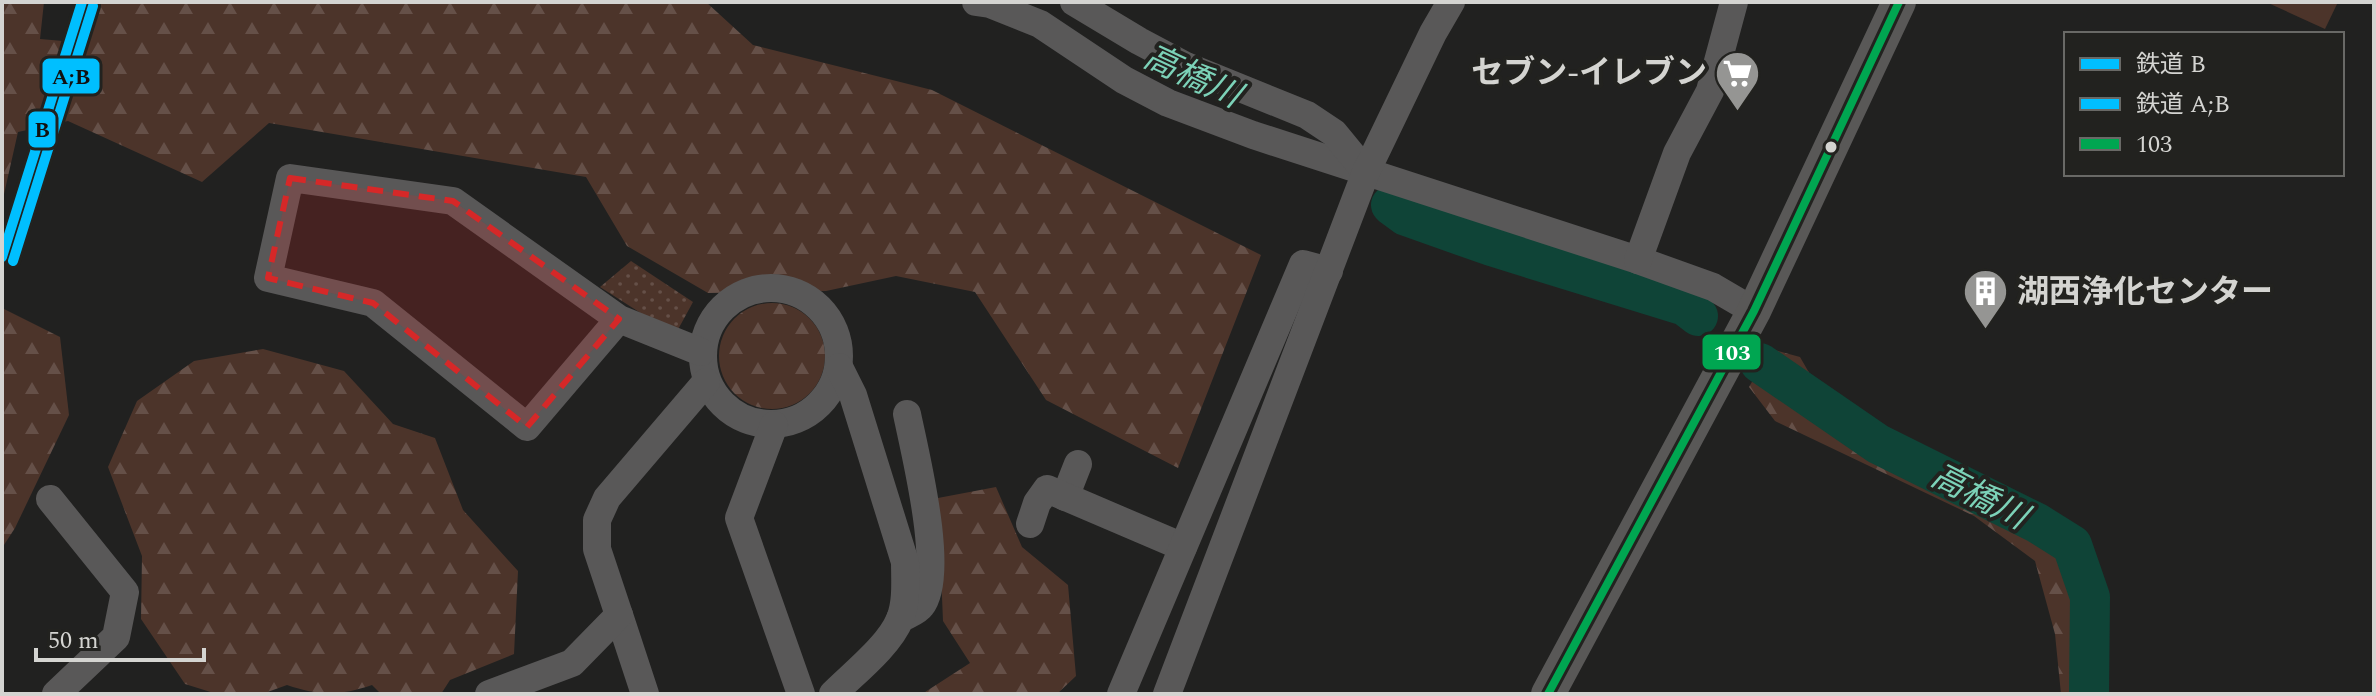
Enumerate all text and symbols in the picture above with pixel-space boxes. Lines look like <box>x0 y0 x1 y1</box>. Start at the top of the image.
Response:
water label: 高橋川 <box>1135 32 1252 123</box>
legend <box>2064 32 2344 176</box>
text: 鉄道 B <box>2136 47 2206 83</box>
place label: セブン-イレブン <box>1471 49 1707 98</box>
supermarket icon: セブン-イレブン <box>1714 49 1762 112</box>
line badge: A;B <box>41 57 101 95</box>
text: A;B <box>52 61 90 94</box>
text: 鉄道 A;B <box>2136 87 2230 123</box>
line badge: B <box>27 110 57 149</box>
text: B <box>34 114 50 147</box>
text: 103 <box>2136 127 2172 163</box>
unlabelled marker <box>1823 139 1839 155</box>
building icon: 湖西浄化センター <box>1962 268 2010 331</box>
place label: 湖西浄化センター <box>2017 268 2273 317</box>
line badge: 103 <box>1701 333 1762 371</box>
text: 103 <box>1713 337 1751 370</box>
water label: 高橋川 <box>1922 451 2039 545</box>
scale bar <box>36 612 204 662</box>
text: 50 m <box>48 623 99 659</box>

